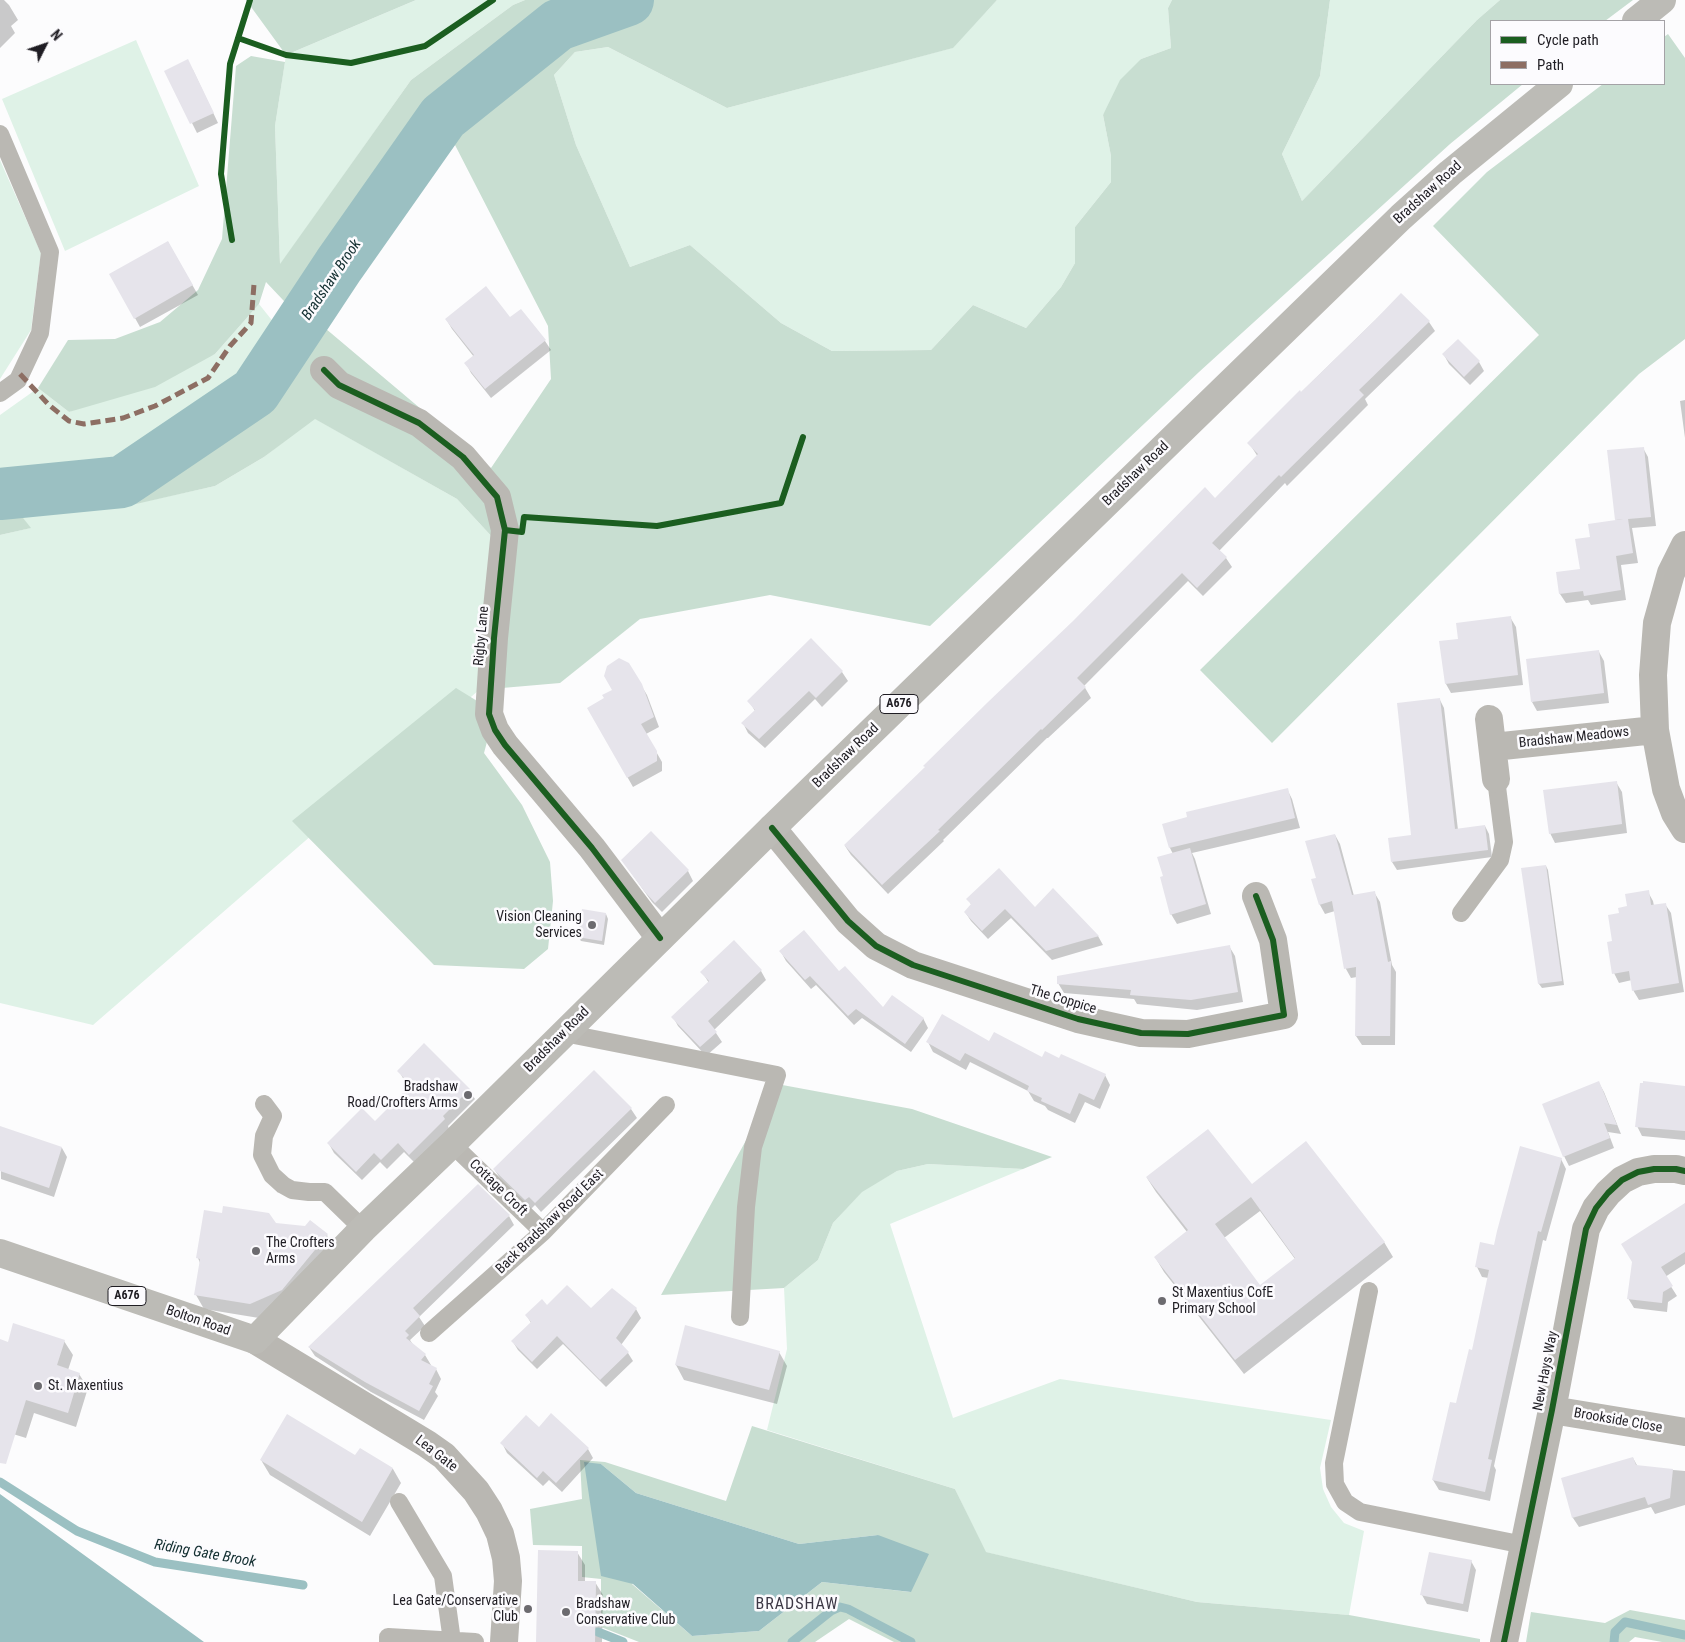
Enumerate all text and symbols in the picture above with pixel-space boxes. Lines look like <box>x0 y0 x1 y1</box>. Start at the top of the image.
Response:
north arrow <box>20 20 70 70</box>
legend <box>1490 20 1665 85</box>
text: N <box>47 27 65 44</box>
text: Cycle path <box>1537 31 1599 49</box>
text: Path <box>1537 56 1564 74</box>
street label: Bradshaw Road <box>1391 158 1465 228</box>
water label: Bradshaw Brook <box>298 236 366 324</box>
street label: Bradshaw Road <box>1099 438 1173 510</box>
street label: Rigby Lane <box>471 605 493 667</box>
road number: A676 <box>880 694 918 714</box>
street label: Bradshaw Road <box>809 720 883 792</box>
street label: Bradshaw Meadows <box>1518 724 1630 752</box>
place label: Vision Cleaning Services <box>496 909 582 942</box>
marker: Vision Cleaning Services <box>586 919 598 931</box>
street label: The Coppice <box>1028 982 1098 1018</box>
street label: Bradshaw Road <box>521 1004 593 1076</box>
place label: Bradshaw Road/Crofters Arms <box>347 1079 458 1112</box>
marker: Bradshaw Road/Crofters Arms <box>462 1089 474 1101</box>
street label: Cottage Croft <box>465 1156 531 1220</box>
street label: Back Bradshaw Road East <box>493 1166 607 1278</box>
place label: The Crofters Arms <box>266 1235 335 1268</box>
marker: The Crofters Arms <box>250 1245 262 1257</box>
place label: St Maxentius CofE Primary School <box>1172 1285 1273 1318</box>
road number: A676 <box>108 1286 146 1305</box>
marker: St Maxentius CofE Primary School <box>1156 1295 1168 1307</box>
street label: Bolton Road <box>164 1302 232 1340</box>
street label: New Hays Way <box>1530 1330 1562 1412</box>
place label: St. Maxentius <box>48 1378 123 1394</box>
marker: St. Maxentius <box>32 1380 44 1392</box>
street label: Brookside Close <box>1572 1405 1664 1437</box>
street label: Lea Gate <box>412 1432 460 1476</box>
water label: Riding Gate Brook <box>153 1536 257 1572</box>
place label: Lea Gate/Conservative Club <box>392 1593 518 1625</box>
district label: BRADSHAW <box>755 1595 839 1615</box>
place label: Bradshaw Conservative Club <box>576 1596 676 1628</box>
marker: Lea Gate/Conservative Club <box>522 1603 534 1615</box>
marker: Bradshaw Conservative Club <box>560 1606 572 1618</box>

